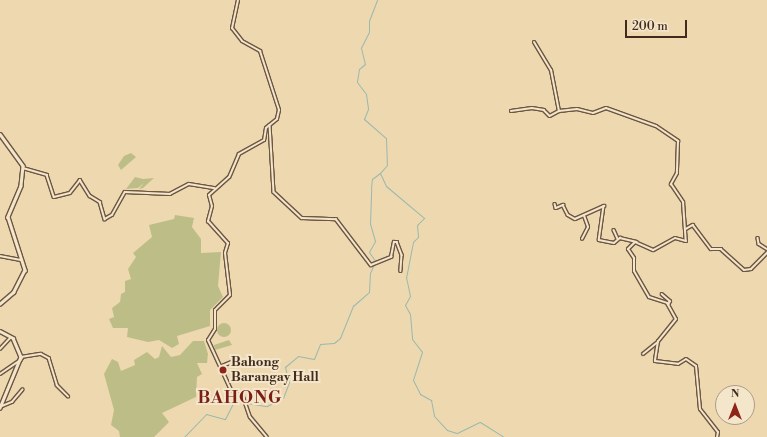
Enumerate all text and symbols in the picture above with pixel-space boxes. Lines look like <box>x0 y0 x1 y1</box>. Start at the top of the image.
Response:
scale bar <box>627 12 689 38</box>
text: 200 m <box>632 19 668 34</box>
place label: Bahong Barangay Hall <box>231 355 319 386</box>
marker: Bahong Barangay Hall <box>218 365 228 375</box>
north arrow <box>715 385 755 425</box>
text: N <box>731 387 739 401</box>
district label: BAHONG <box>198 389 282 409</box>

